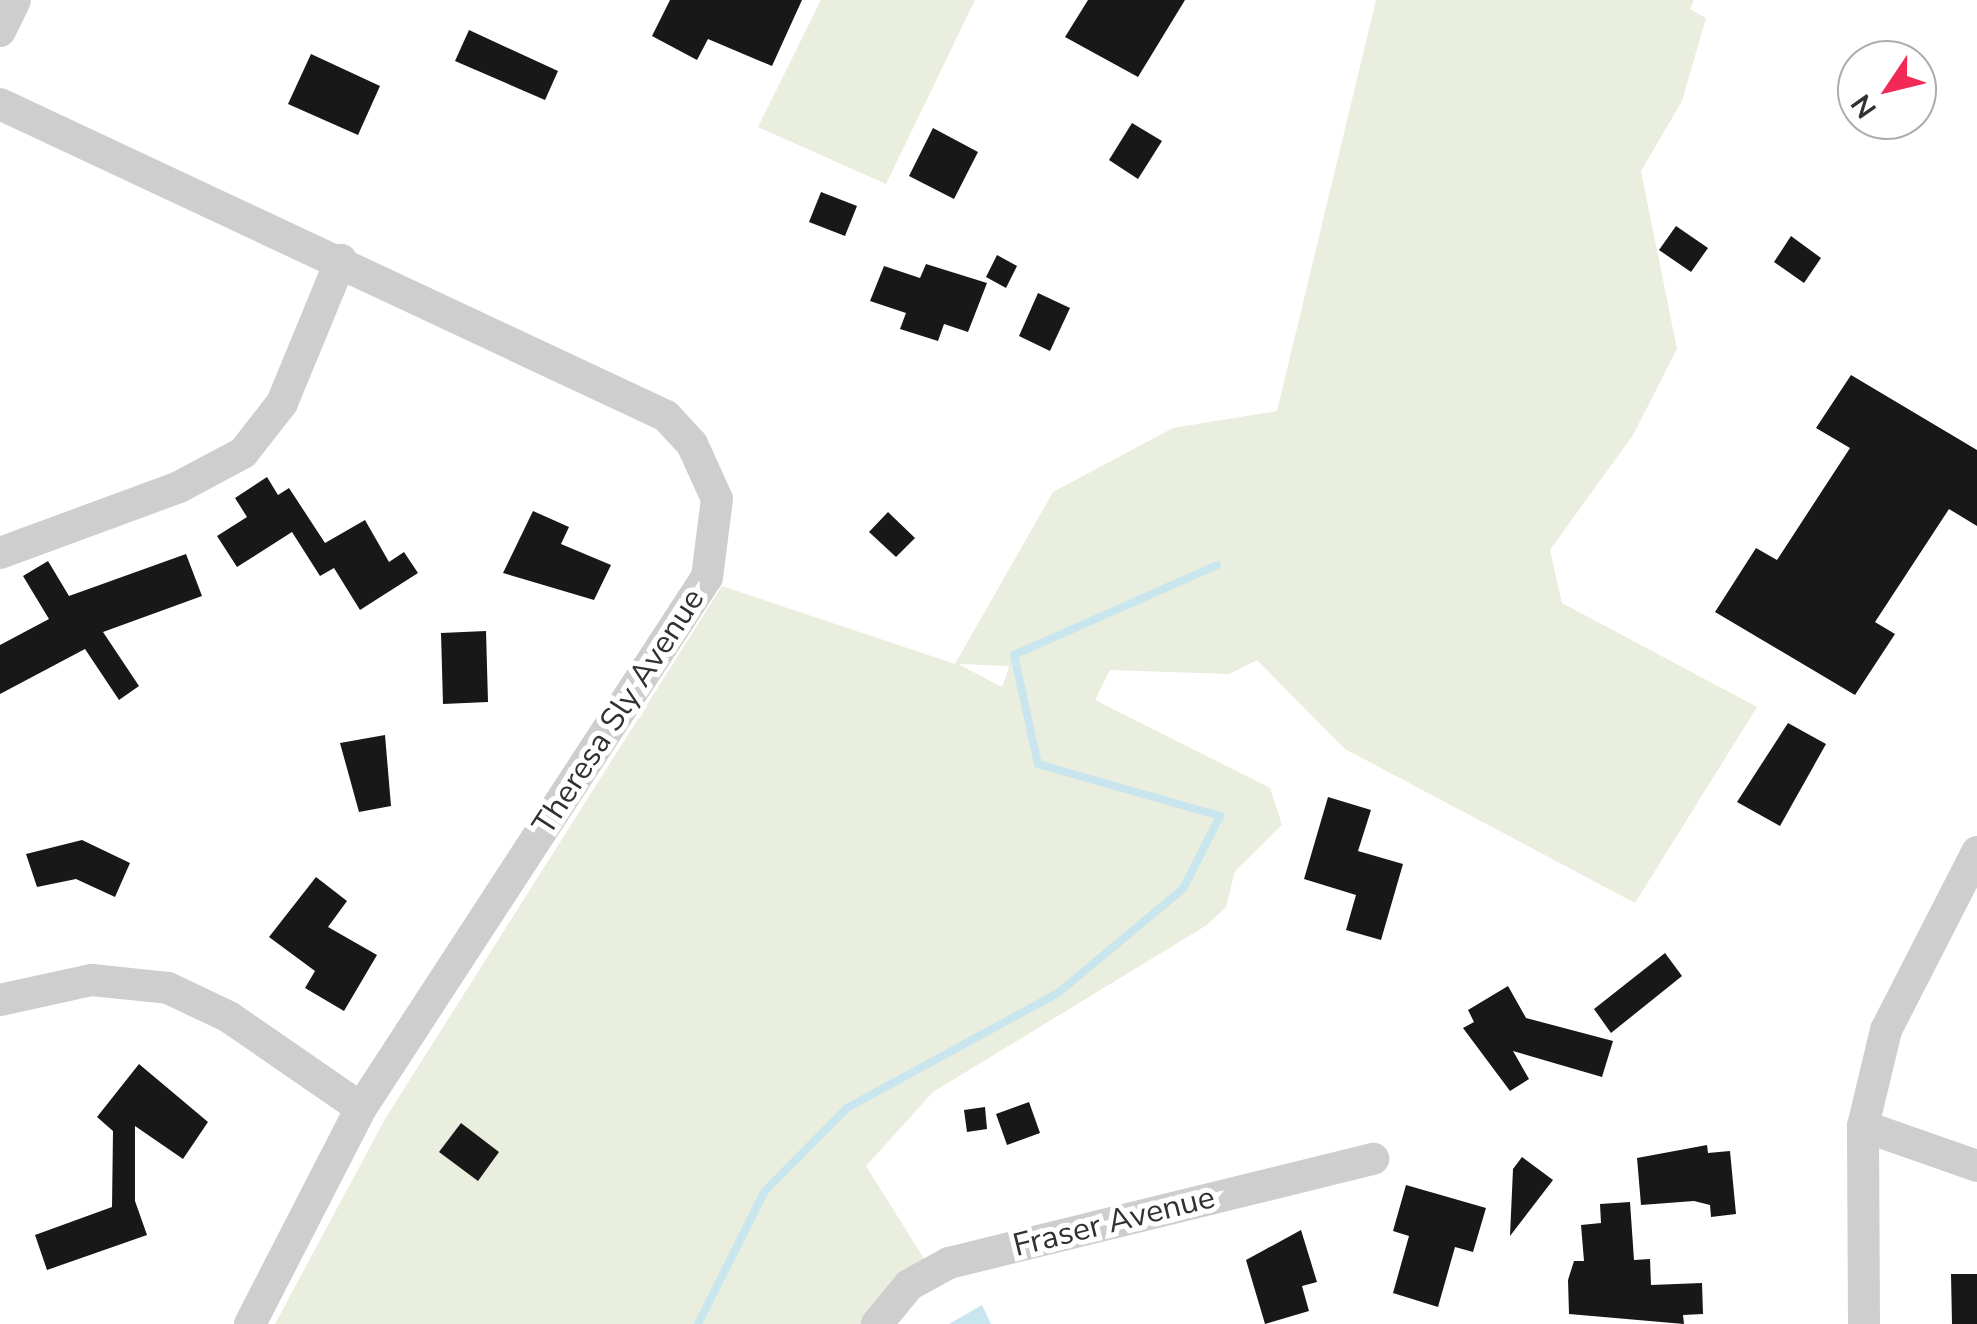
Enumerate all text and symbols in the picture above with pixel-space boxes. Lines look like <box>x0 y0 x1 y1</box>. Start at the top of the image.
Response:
north arrow <box>1837 40 1937 140</box>
text: N <box>1842 87 1886 126</box>
street label: Theresa Sly Avenue <box>525 582 713 842</box>
street label: Fraser Avenue <box>1009 1178 1219 1266</box>

